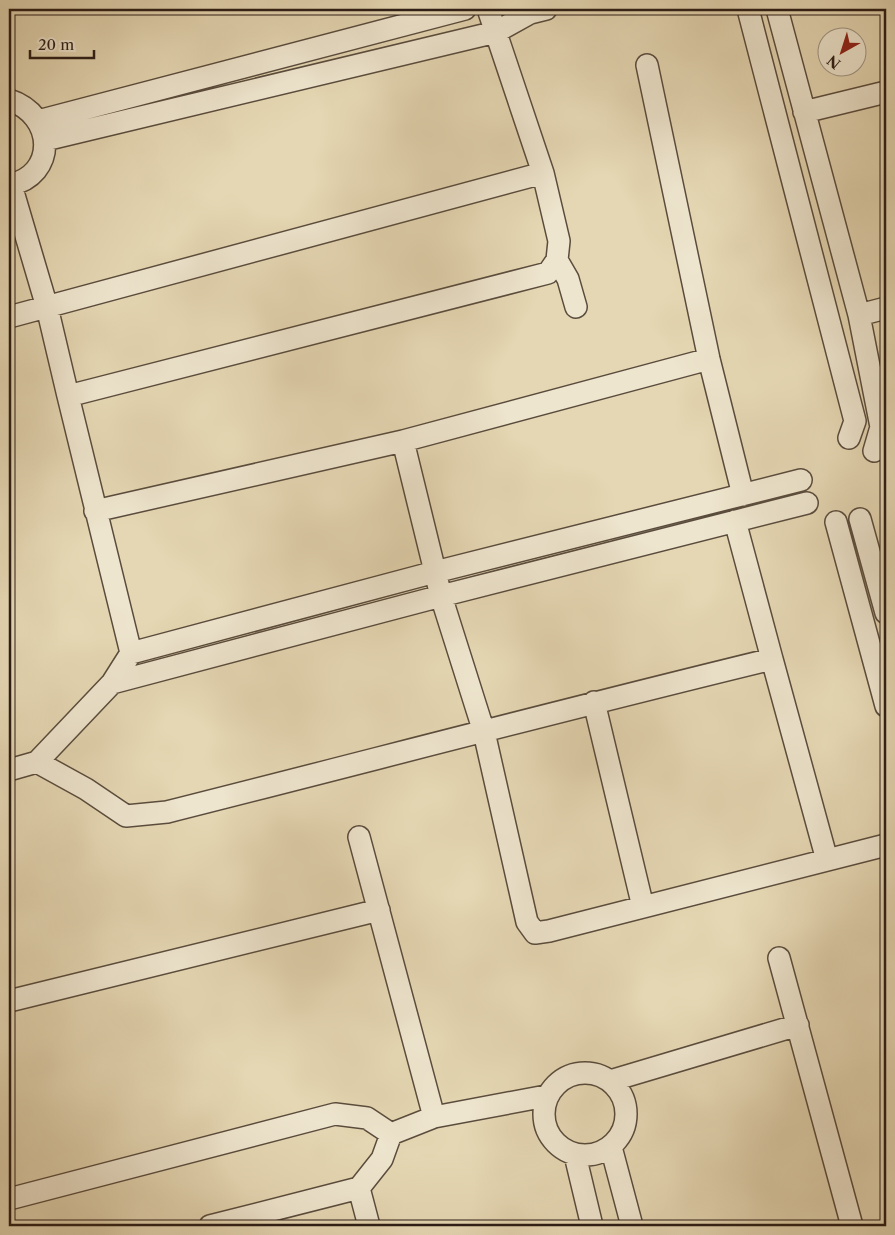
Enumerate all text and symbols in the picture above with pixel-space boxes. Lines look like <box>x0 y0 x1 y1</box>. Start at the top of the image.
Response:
scale bar <box>30 28 94 60</box>
north arrow <box>818 28 868 78</box>
text: 20 m <box>38 35 74 54</box>
text: N <box>823 51 844 73</box>

